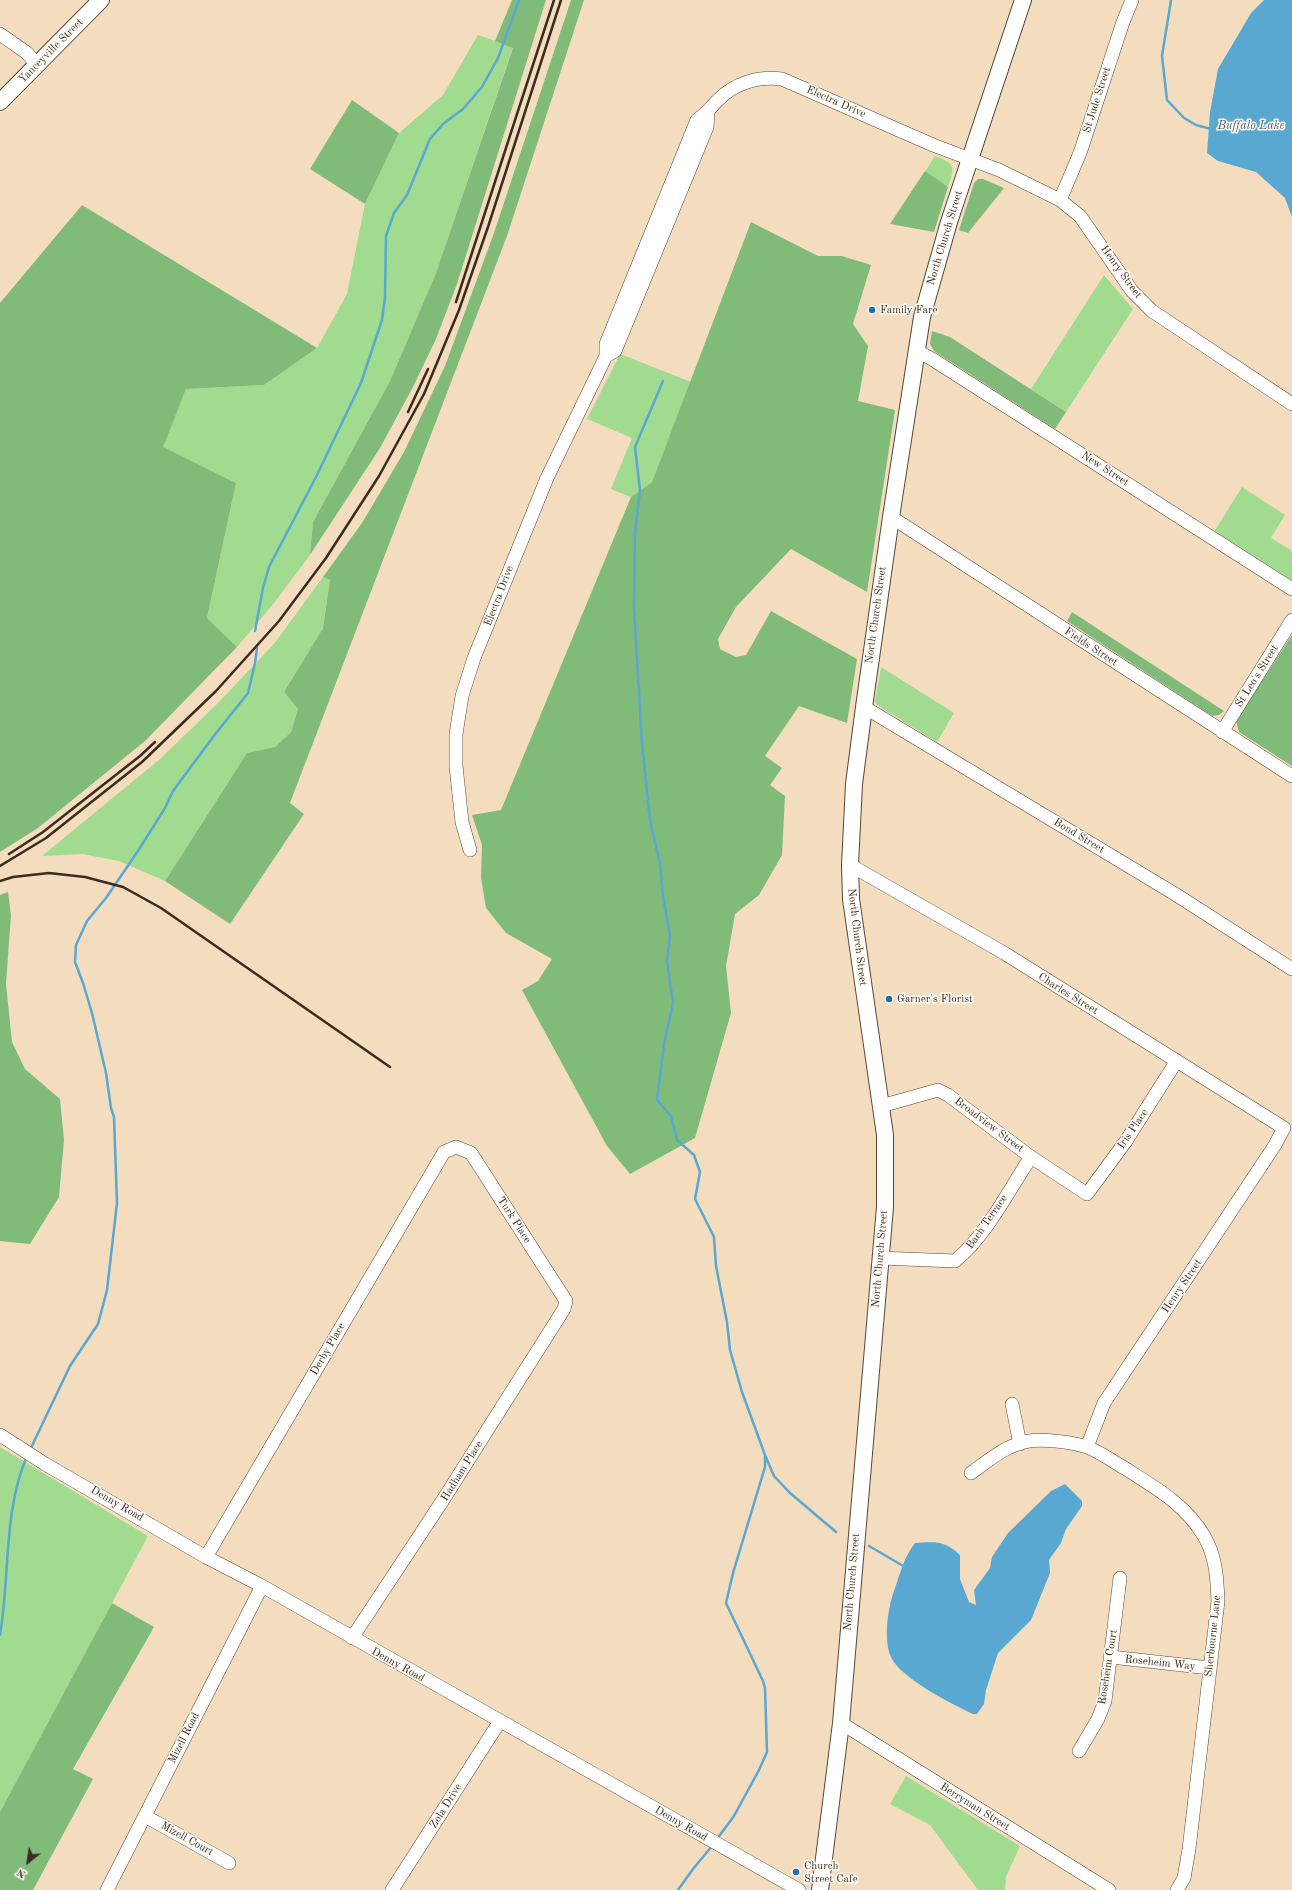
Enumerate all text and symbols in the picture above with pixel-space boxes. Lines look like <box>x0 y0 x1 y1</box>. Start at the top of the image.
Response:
street label: Yanceyville Street <box>16 16 86 86</box>
street label: St Jude Street <box>1080 65 1114 135</box>
street label: Electra Drive <box>804 83 868 121</box>
water label: Buffalo Lake <box>1217 119 1285 133</box>
street label: North Church Street <box>924 189 966 287</box>
street label: Henry Street <box>1097 243 1145 301</box>
place label: Family Fare <box>880 303 937 317</box>
marker: Family Fare <box>867 305 877 315</box>
street label: New Street <box>1079 449 1131 489</box>
street label: Electra Drive <box>481 564 517 628</box>
street label: North Church Street <box>863 566 889 664</box>
street label: Fields Street <box>1062 625 1120 669</box>
street label: St Leo's Street <box>1233 642 1281 710</box>
street label: Bond Street <box>1051 816 1107 856</box>
street label: North Church Street <box>844 888 870 986</box>
street label: Charles Street <box>1036 970 1100 1018</box>
place label: Garner's Florist <box>897 992 973 1006</box>
marker: Garner's Florist <box>884 994 894 1004</box>
street label: Broadview Street <box>952 1095 1026 1155</box>
street label: Iris Place <box>1115 1106 1151 1152</box>
street label: Bach Terrace <box>963 1192 1011 1252</box>
street label: Turk Place <box>494 1194 534 1246</box>
street label: North Church Street <box>869 1210 891 1308</box>
street label: Henry Street <box>1159 1257 1205 1315</box>
street label: Derby Place <box>308 1320 348 1378</box>
street label: Hadham Place <box>438 1438 486 1504</box>
street label: Denny Road <box>88 1484 146 1524</box>
street label: North Church Street <box>841 1533 863 1631</box>
street label: Sherbourne Lane <box>1202 1595 1224 1677</box>
street label: Roseheim Court <box>1096 1628 1120 1706</box>
street label: Denny Road <box>369 1645 427 1685</box>
street label: Roseheim Way <box>1124 1653 1196 1673</box>
street label: Mizell Road <box>165 1710 203 1766</box>
street label: Berryman Street <box>938 1780 1012 1834</box>
street label: Zola Drive <box>427 1781 465 1831</box>
street label: Denny Road <box>652 1804 710 1844</box>
street label: Mizell Court <box>158 1819 216 1859</box>
north arrow <box>8 1842 48 1882</box>
place label: Church Street Cafe <box>804 1859 858 1885</box>
text: N <box>15 1866 28 1880</box>
marker: Church Street Cafe <box>791 1867 801 1877</box>

